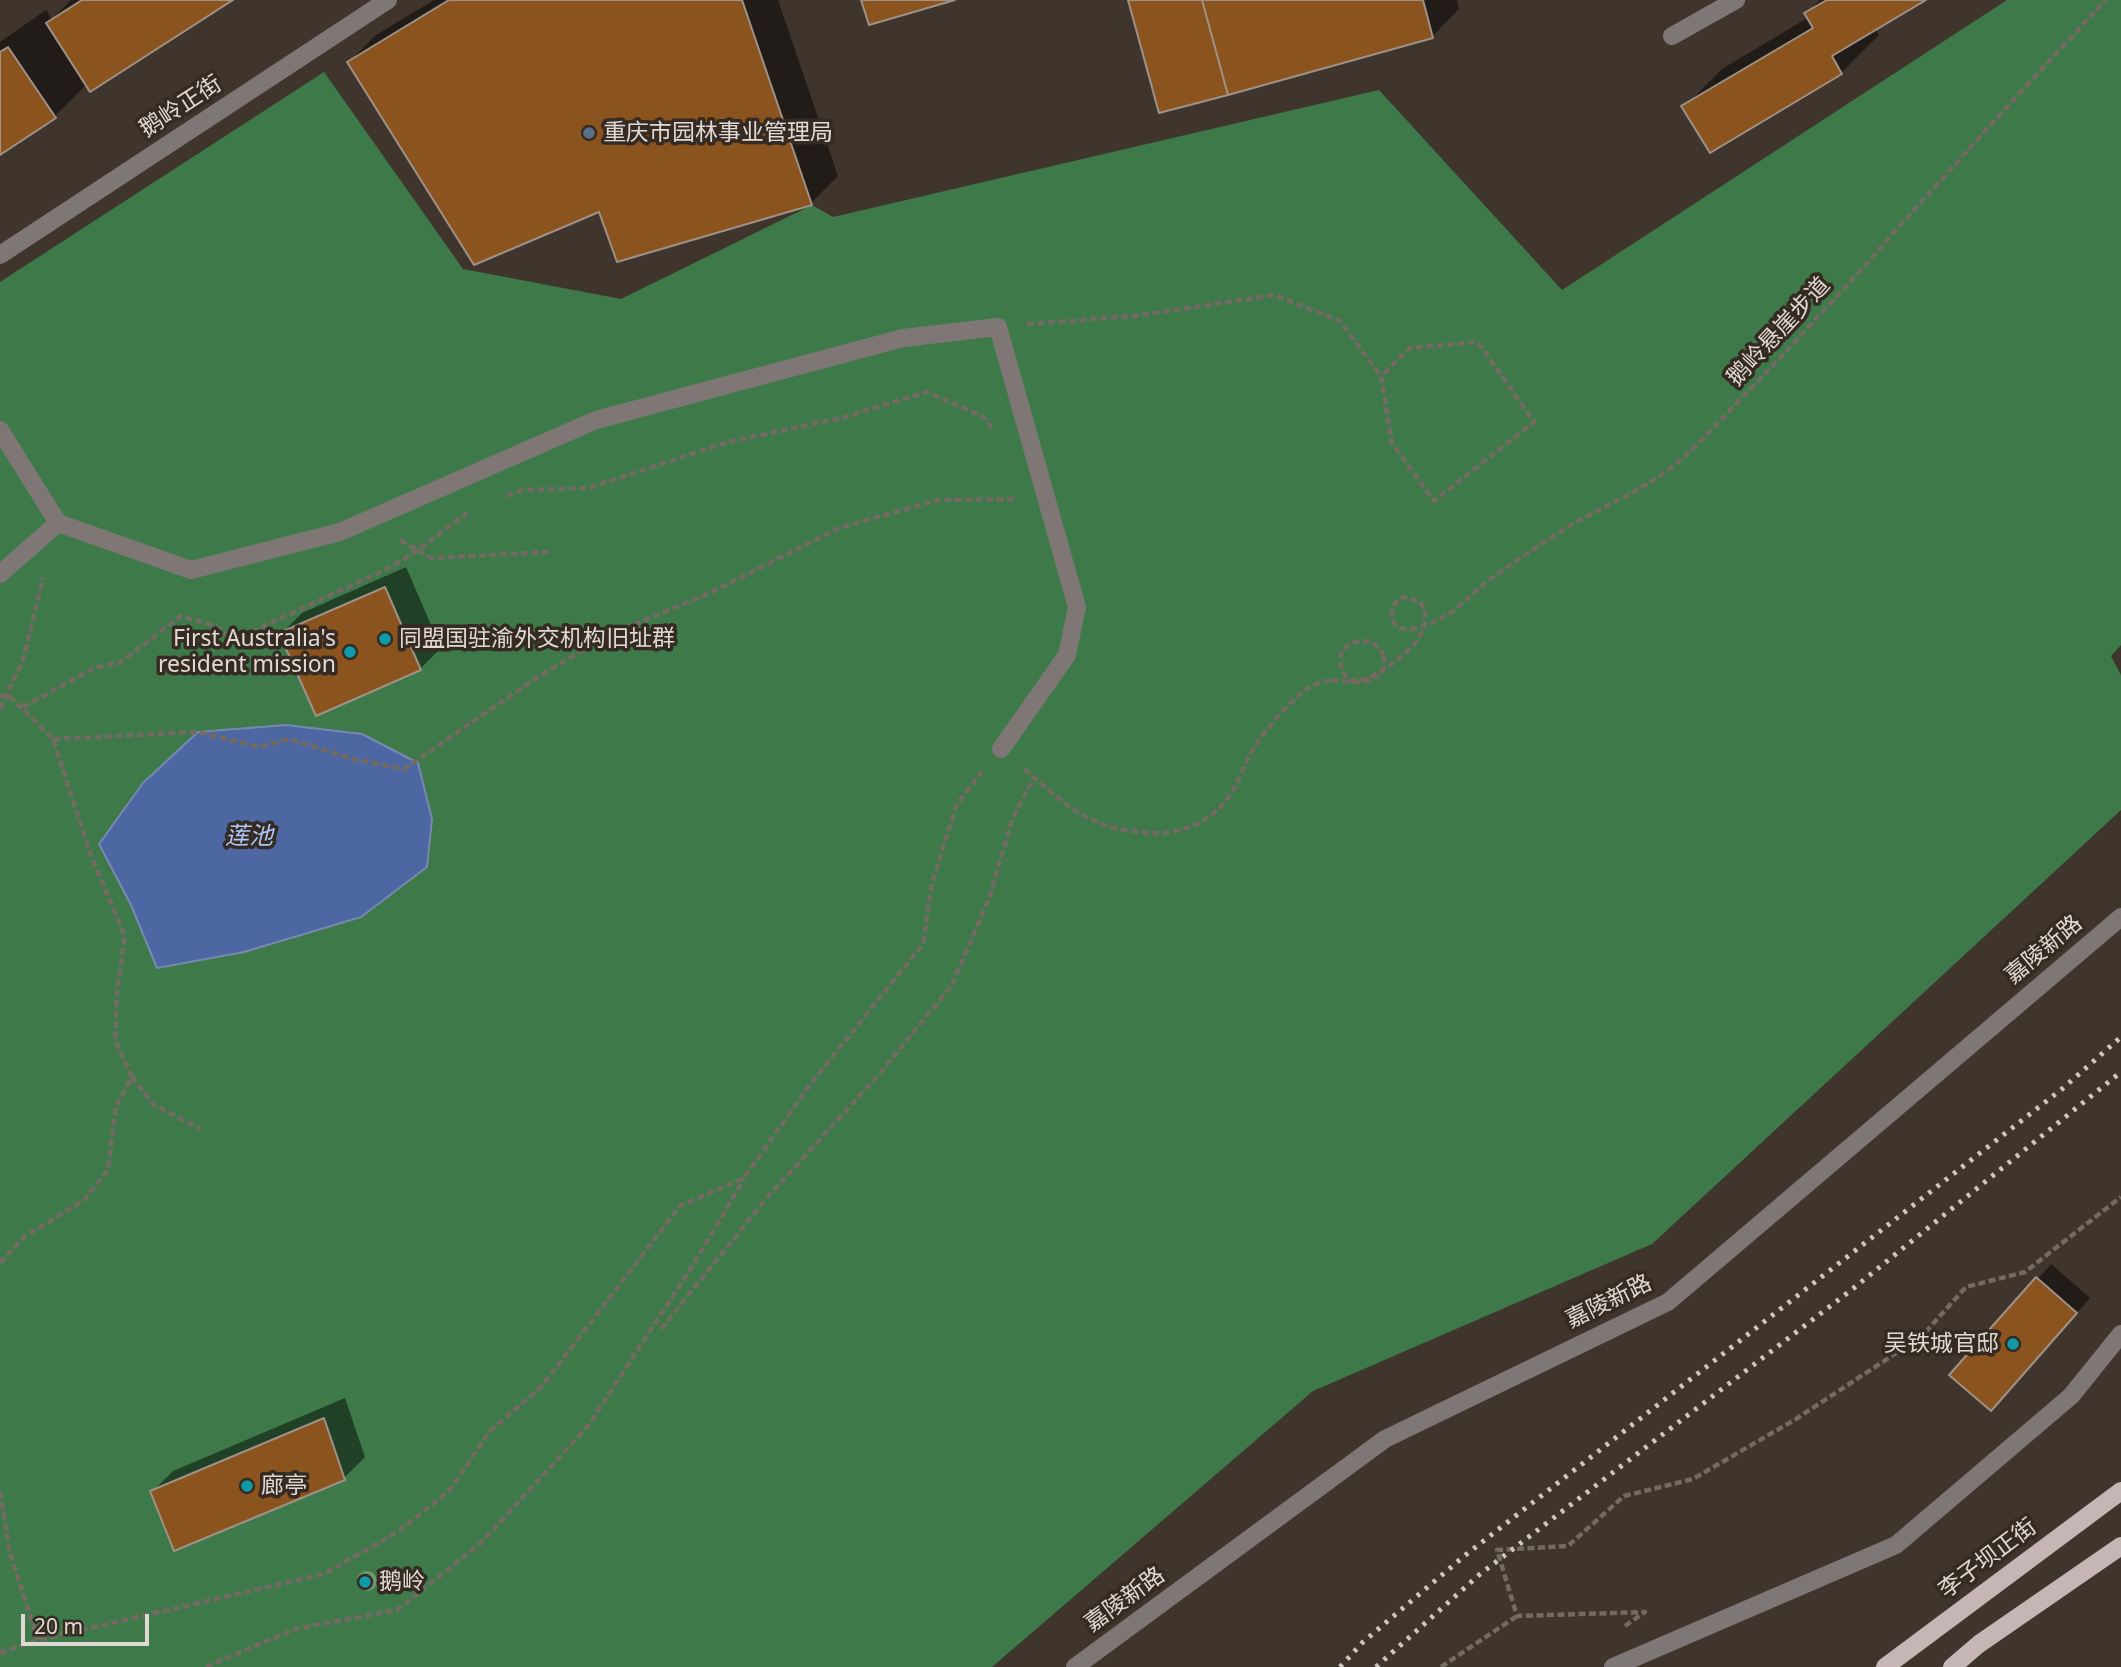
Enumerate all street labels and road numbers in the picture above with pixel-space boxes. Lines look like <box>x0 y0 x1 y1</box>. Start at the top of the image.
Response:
street label: 鹅岭正街 <box>135 70 227 144</box>
street label: 鹅岭悬崖步道 <box>1722 272 1836 392</box>
street label: 嘉陵新路 <box>2000 910 2088 990</box>
street label: 嘉陵新路 <box>1562 1269 1656 1335</box>
street label: 李子坝正街 <box>1934 1513 2042 1605</box>
street label: 嘉陵新路 <box>1080 1562 1170 1638</box>

